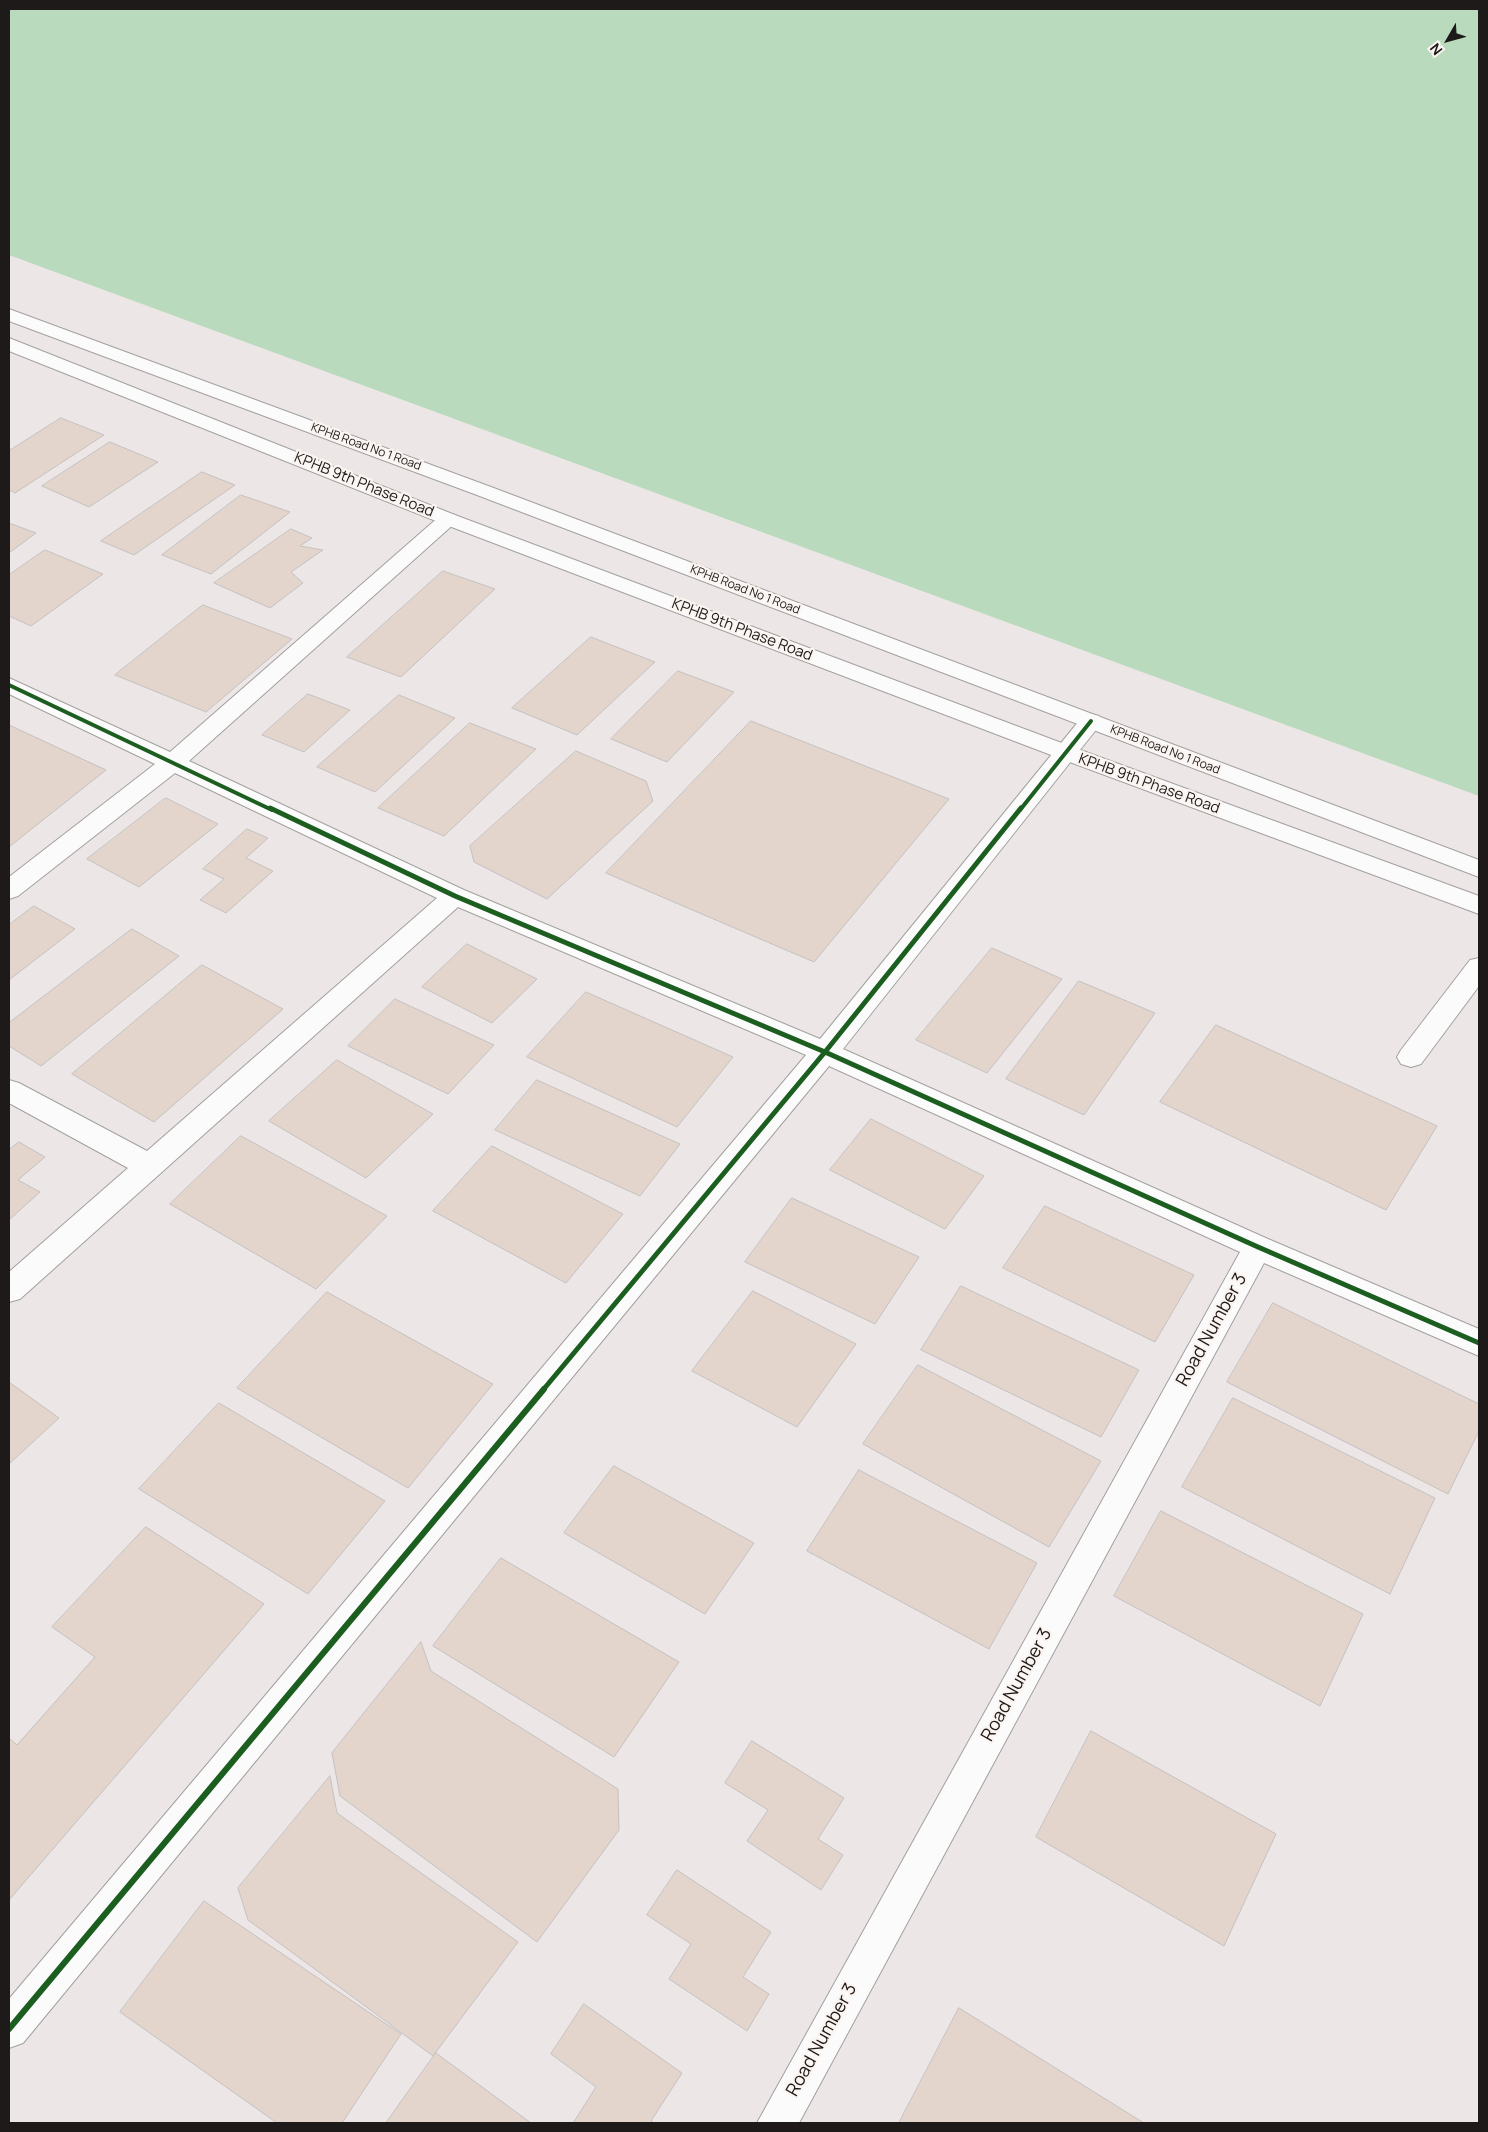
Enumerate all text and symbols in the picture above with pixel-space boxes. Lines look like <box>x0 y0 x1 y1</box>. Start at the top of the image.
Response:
north arrow <box>1423 15 1473 65</box>
text: N <box>1425 40 1446 59</box>
street label: KPHB Road No 1 Road <box>309 420 423 474</box>
street label: KPHB 9th Phase Road <box>291 449 437 521</box>
street label: KPHB Road No 1 Road <box>688 562 802 618</box>
street label: KPHB 9th Phase Road <box>669 595 815 665</box>
street label: KPHB Road No 1 Road <box>1108 722 1222 778</box>
street label: KPHB 9th Phase Road <box>1076 750 1222 818</box>
street label: Road Number 3 <box>1172 1270 1252 1390</box>
street label: Road Number 3 <box>977 1625 1057 1745</box>
street label: Road Number 3 <box>782 1980 862 2100</box>

